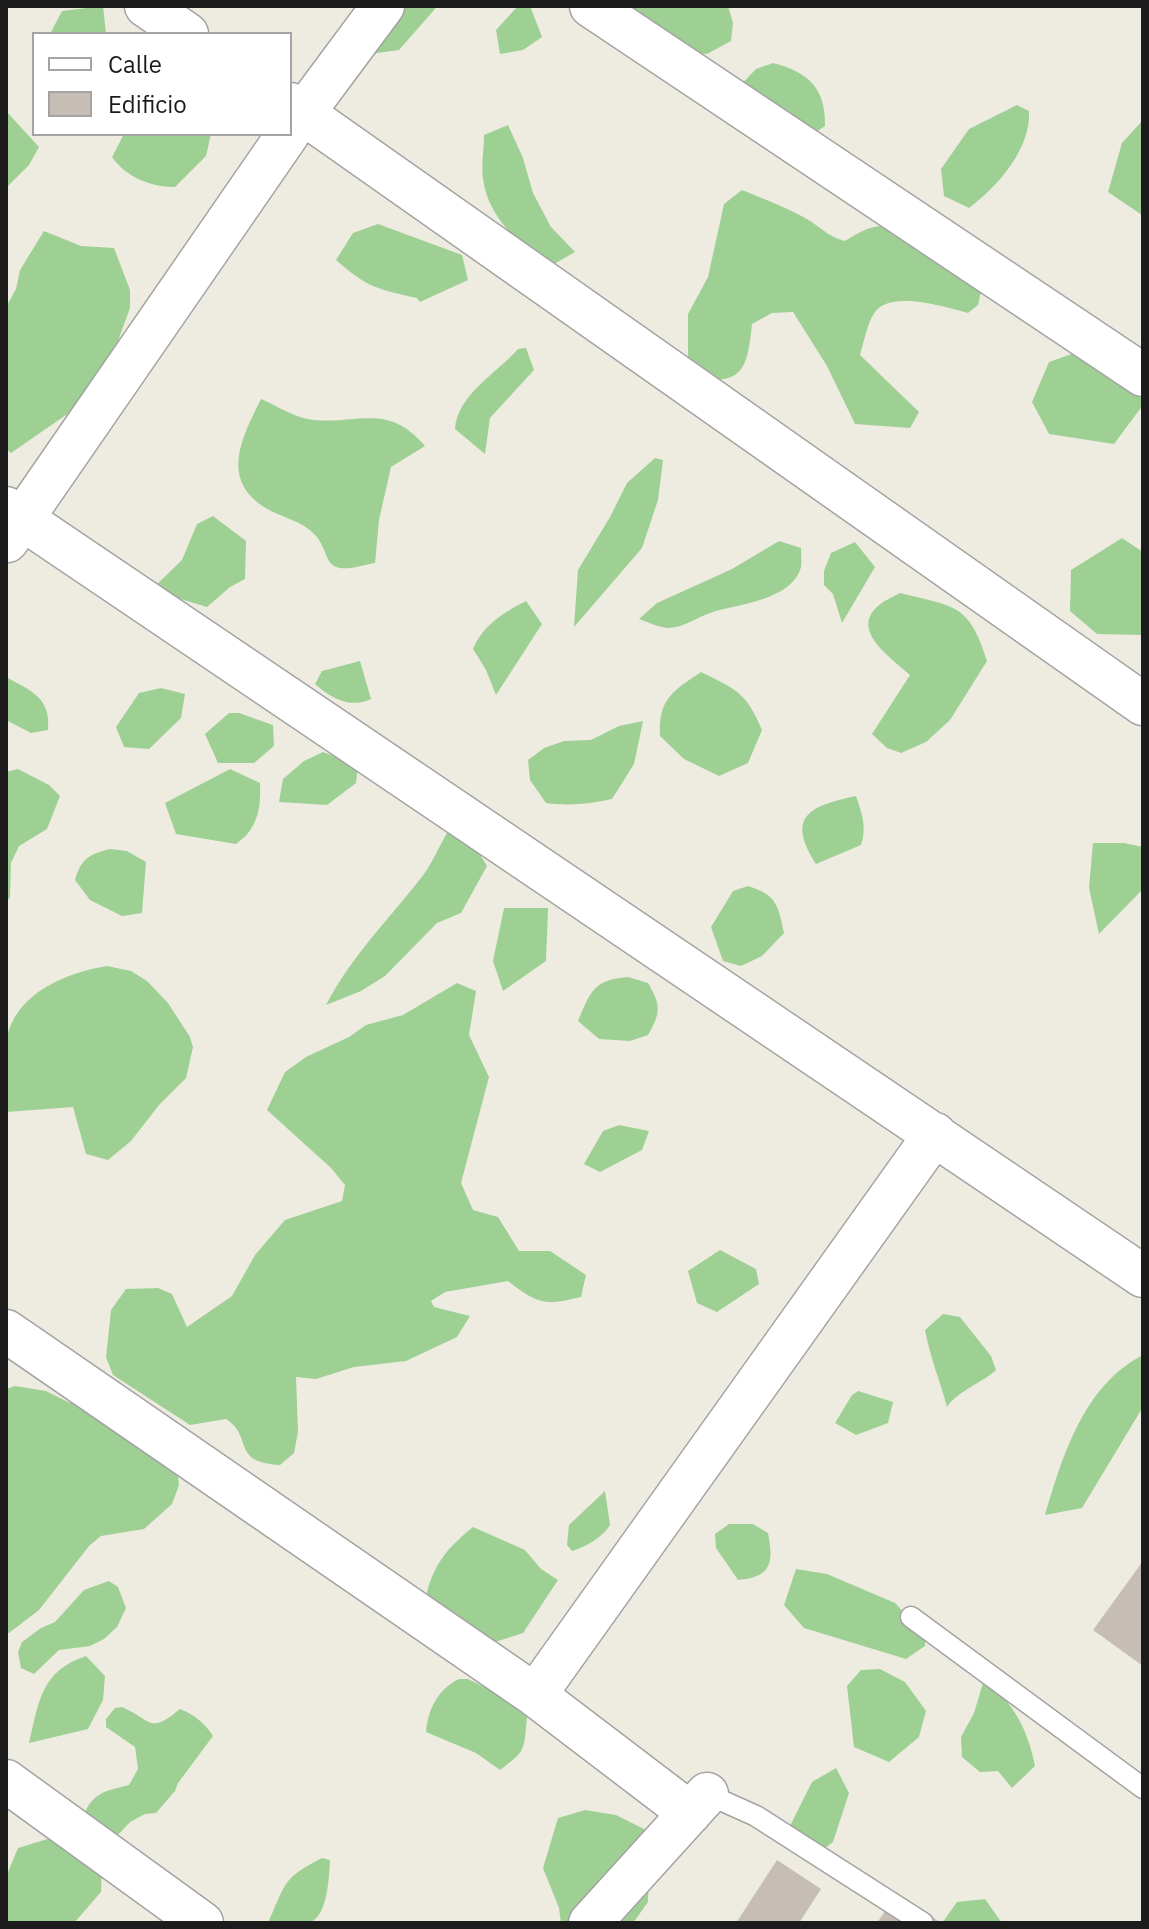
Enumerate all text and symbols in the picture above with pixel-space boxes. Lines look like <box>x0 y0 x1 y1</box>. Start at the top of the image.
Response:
legend <box>32 32 292 136</box>
text: Calle <box>108 48 162 80</box>
text: Edificio <box>108 88 187 120</box>

